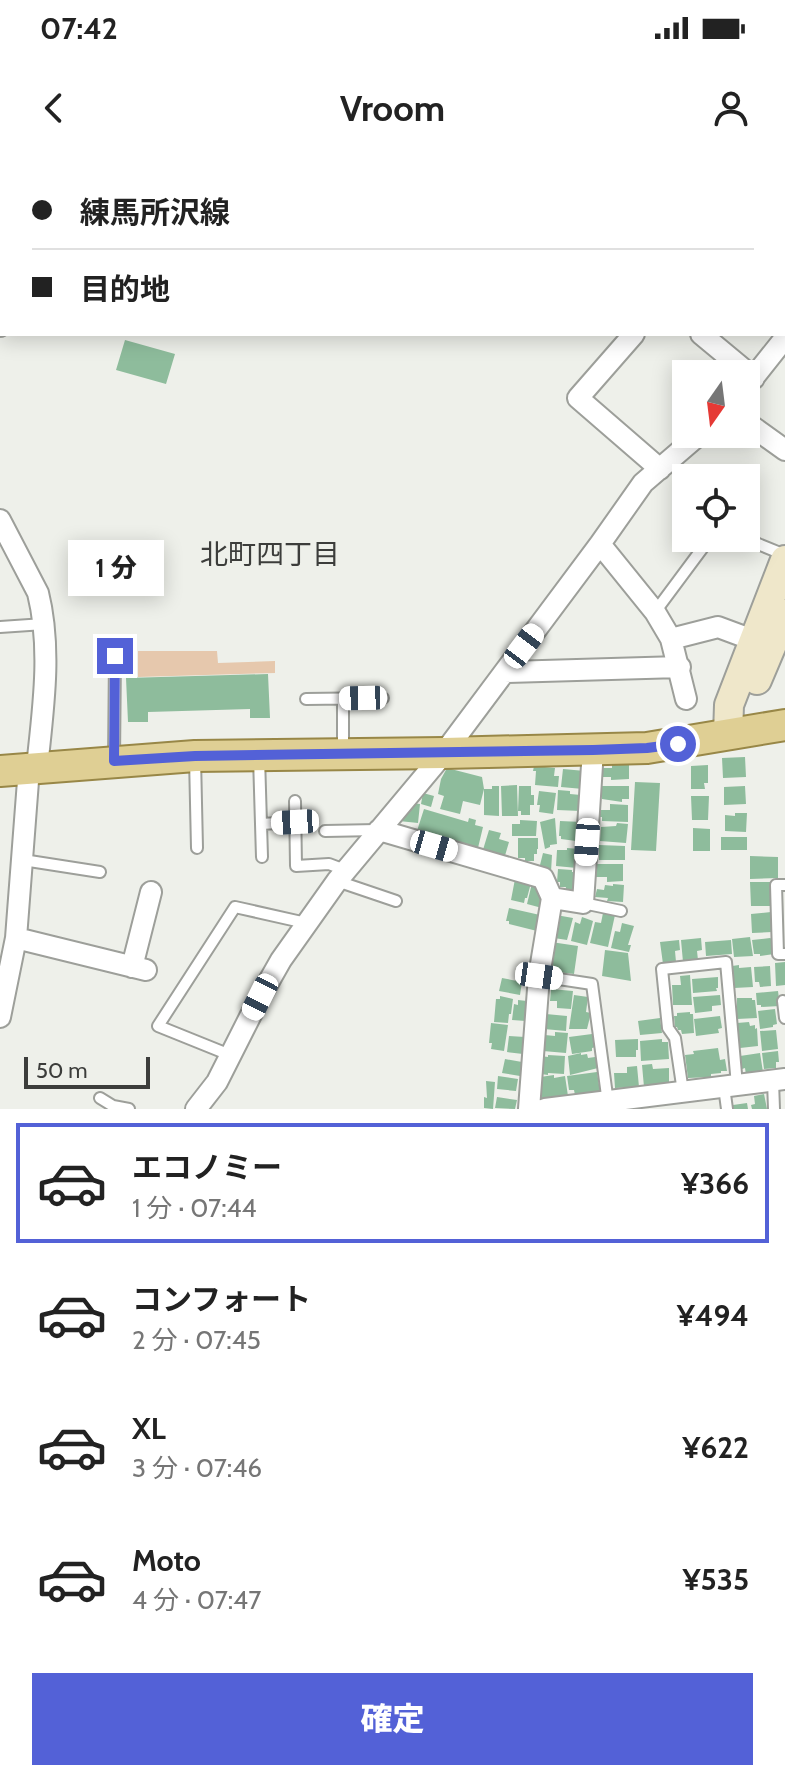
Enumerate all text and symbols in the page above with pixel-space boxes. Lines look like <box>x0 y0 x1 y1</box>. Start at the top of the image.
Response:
text: 07:42 <box>40 10 118 47</box>
icon: back <box>32 86 76 130</box>
text: Vroom <box>340 86 445 130</box>
icon: person <box>709 86 753 130</box>
text: 練馬所沢線 <box>80 194 230 231</box>
text: 目的地 <box>80 271 170 308</box>
north arrow <box>672 360 760 448</box>
map controls <box>672 360 760 552</box>
button: locate <box>672 464 760 552</box>
district label: 北町四丁目 <box>200 537 340 571</box>
callout: 1 分 <box>67 540 163 596</box>
text: 1 分 <box>95 552 137 584</box>
car <box>500 620 548 672</box>
route end <box>97 638 133 674</box>
car <box>339 686 387 710</box>
route start <box>660 726 696 762</box>
car <box>270 809 320 835</box>
car <box>573 817 601 867</box>
car <box>408 828 460 864</box>
car <box>514 961 564 991</box>
car <box>238 970 282 1024</box>
scale bar <box>24 1053 150 1089</box>
text: 50 m <box>36 1057 88 1084</box>
icon: car <box>36 1147 108 1219</box>
text: エコノミー <box>132 1149 282 1186</box>
text: ¥366 <box>681 1165 749 1202</box>
text: 1 分 · 07:44 <box>132 1192 257 1224</box>
icon: car <box>36 1279 108 1351</box>
text: コンフォート <box>132 1281 311 1318</box>
text: ¥494 <box>677 1297 749 1334</box>
text: 2 分 · 07:45 <box>132 1324 261 1356</box>
text: XL <box>132 1410 166 1447</box>
icon: car <box>36 1411 108 1483</box>
text: ¥622 <box>682 1429 749 1466</box>
text: 3 分 · 07:46 <box>132 1452 262 1484</box>
text: Moto <box>132 1542 201 1579</box>
icon: car <box>36 1543 108 1615</box>
text: ¥535 <box>682 1561 749 1598</box>
text: 4 分 · 07:47 <box>132 1584 261 1616</box>
button: 確定 <box>32 1673 753 1765</box>

